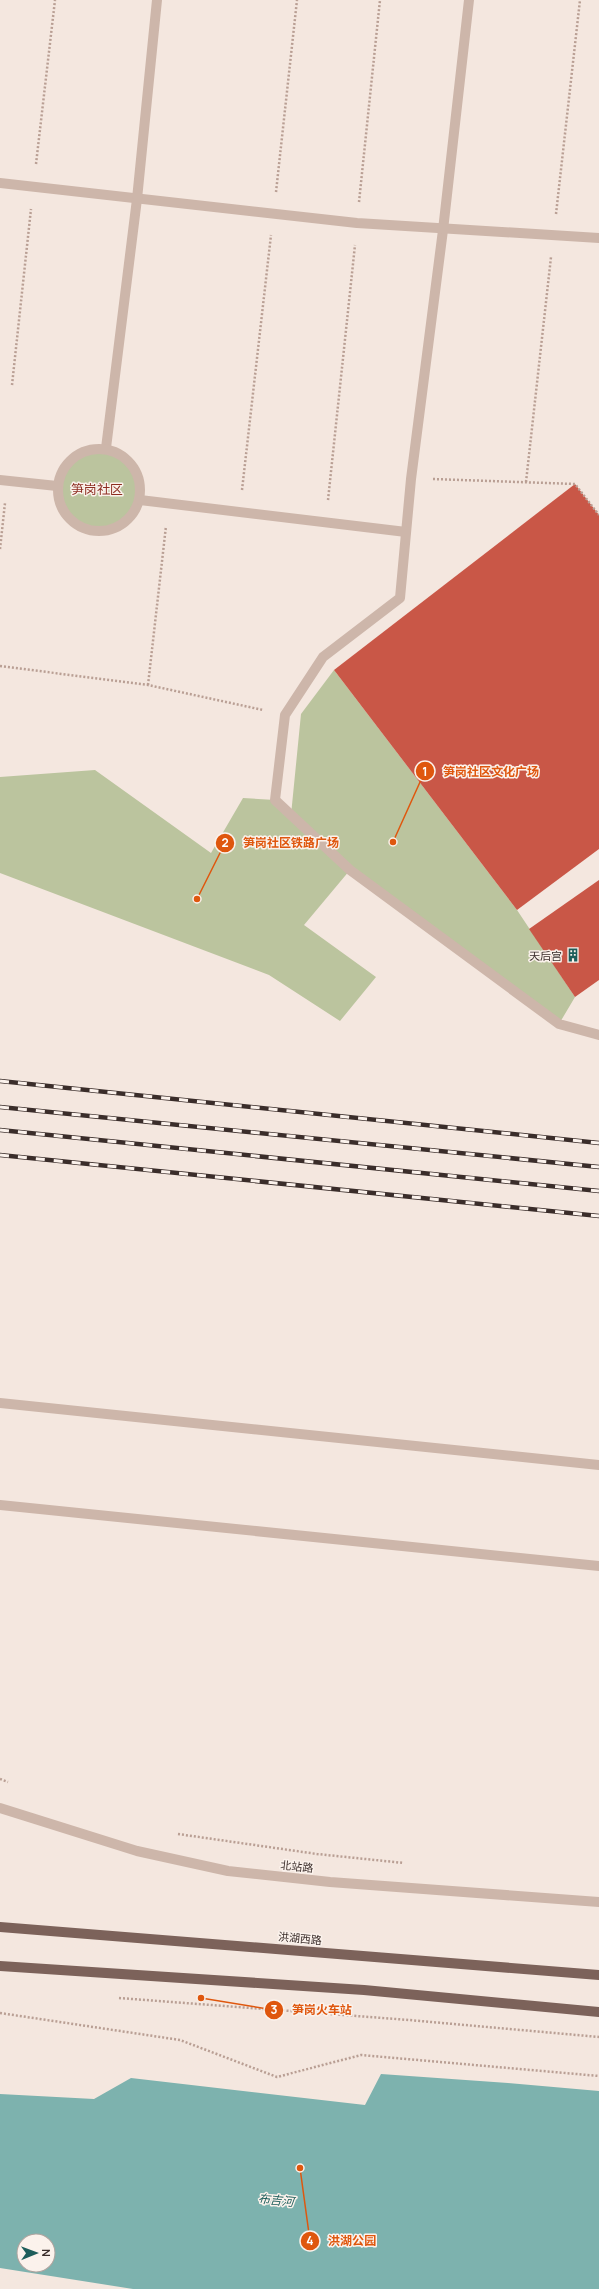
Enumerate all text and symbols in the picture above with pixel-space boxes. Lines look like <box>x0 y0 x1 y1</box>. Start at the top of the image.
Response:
district label: 笋岗社区 <box>71 480 123 498</box>
callout: 笋岗社区文化广场 <box>415 759 547 783</box>
text: 1 <box>422 763 428 780</box>
text: 笋岗社区文化广场 <box>443 763 539 780</box>
callout: 笋岗社区铁路广场 <box>215 831 347 855</box>
text: 2 <box>221 834 229 851</box>
text: 笋岗社区铁路广场 <box>243 834 339 851</box>
building icon: 天后宫 <box>565 947 581 963</box>
place label: 天后宫 <box>529 948 562 963</box>
street label: 北站路 <box>280 1857 314 1875</box>
street label: 洪湖西路 <box>277 1929 323 1947</box>
callout: 笋岗火车站 <box>264 1998 360 2022</box>
text: 3 <box>271 2001 278 2018</box>
text: 笋岗火车站 <box>292 2001 352 2018</box>
water label: 布吉河 <box>257 2190 297 2211</box>
callout: 洪湖公园 <box>300 2229 384 2253</box>
text: 4 <box>306 2232 314 2249</box>
text: 洪湖公园 <box>328 2232 376 2249</box>
north arrow <box>16 2233 56 2273</box>
text: N <box>39 2249 54 2257</box>

